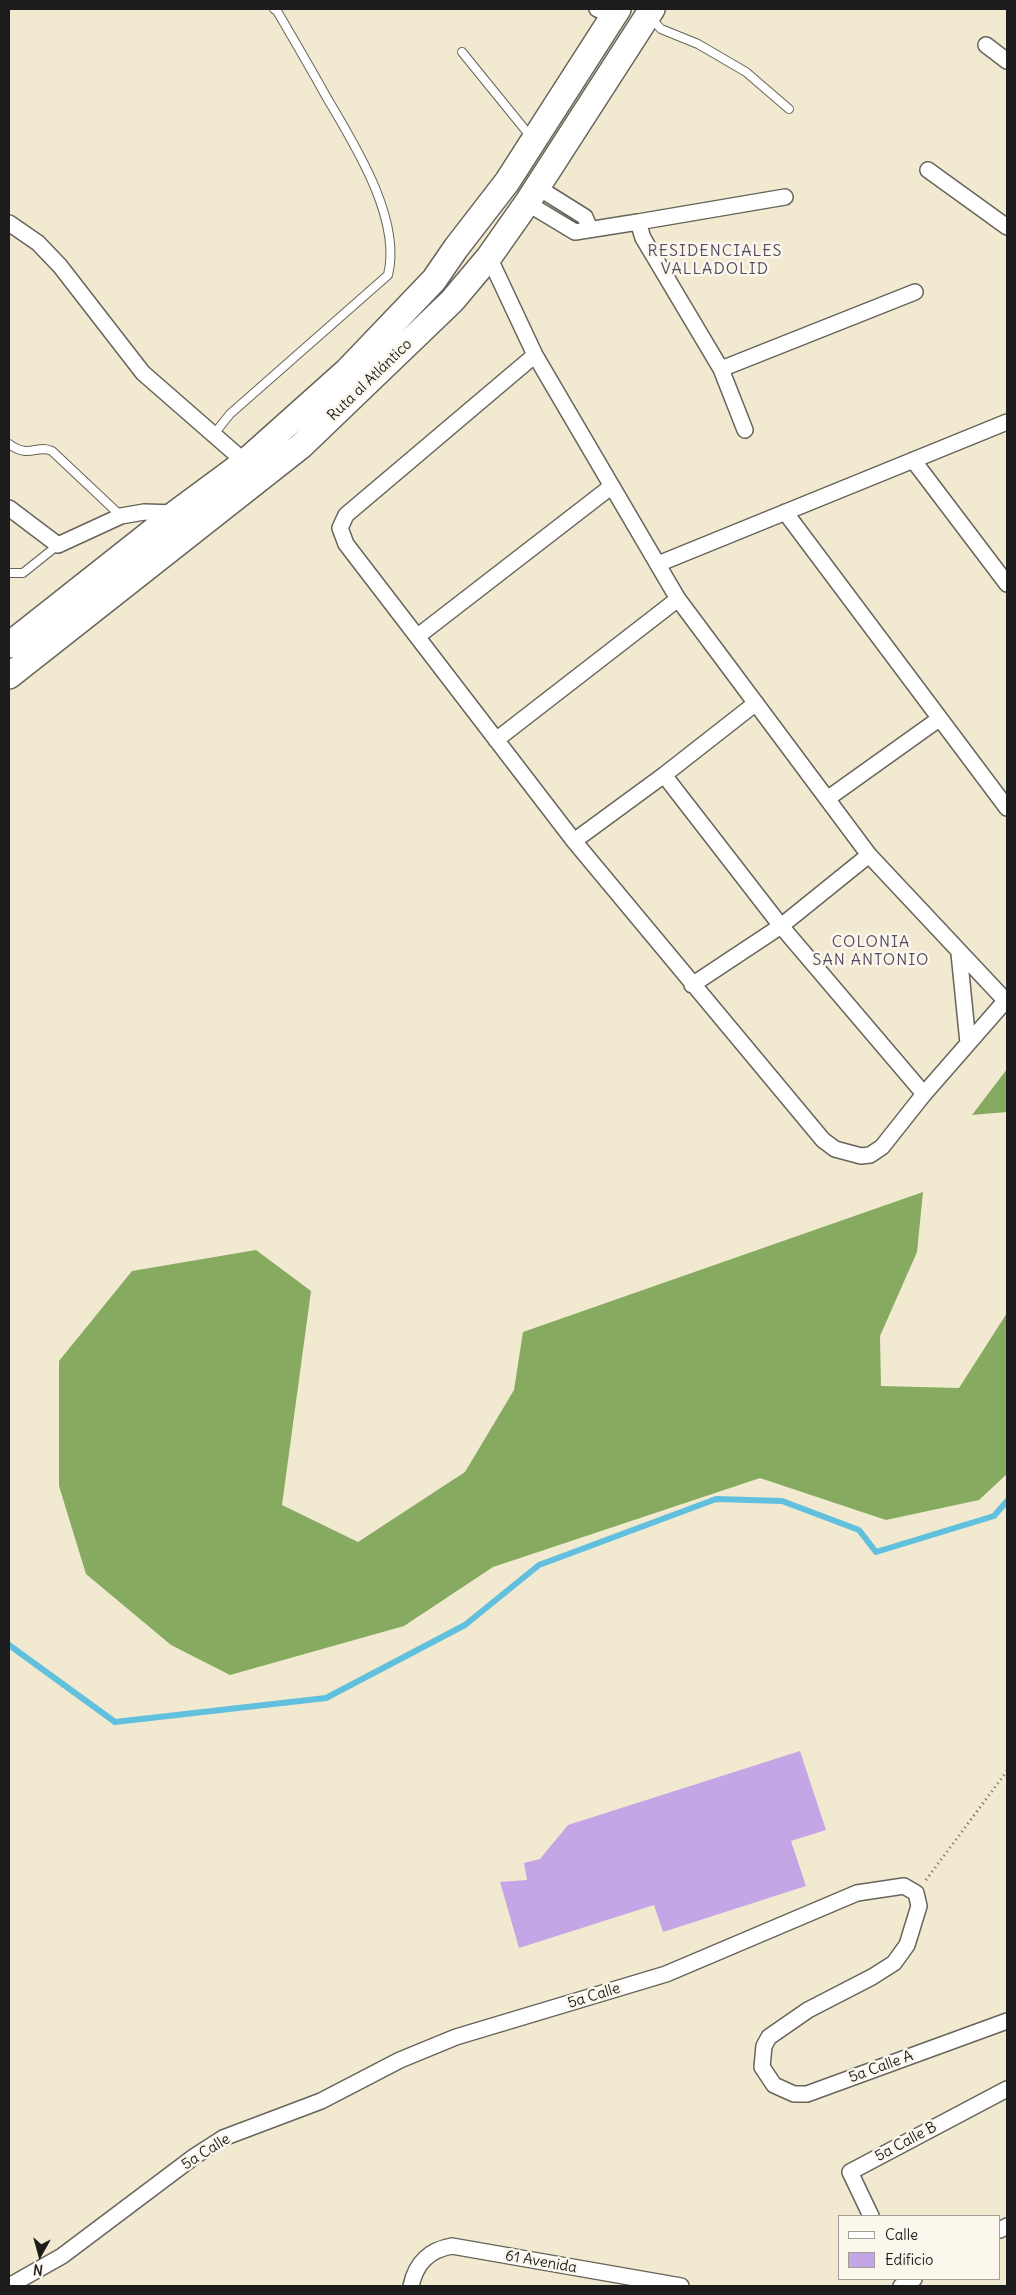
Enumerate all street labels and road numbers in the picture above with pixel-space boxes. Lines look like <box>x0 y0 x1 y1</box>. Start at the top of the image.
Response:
street label: Ruta al Atlántico <box>324 335 416 425</box>
street label: 5a Calle <box>566 1980 622 2012</box>
street label: 5a Calle A <box>846 2047 916 2087</box>
street label: 5a Calle B <box>872 2118 940 2166</box>
street label: 5a Calle <box>178 2130 234 2174</box>
street label: 61 Avenida <box>504 2247 578 2277</box>

